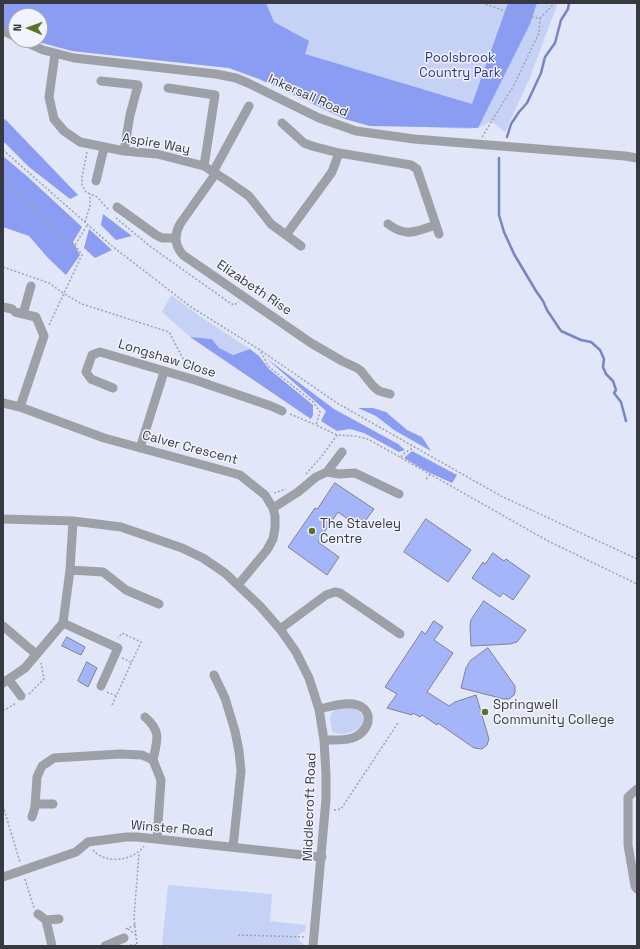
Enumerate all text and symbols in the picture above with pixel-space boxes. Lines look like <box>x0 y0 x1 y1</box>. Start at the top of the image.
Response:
north arrow <box>8 8 48 48</box>
text: N <box>10 24 24 32</box>
park label: Poolsbrook Country Park <box>419 50 501 81</box>
street label: Inkersall Road <box>265 71 351 121</box>
street label: Aspire Way <box>121 130 191 158</box>
street label: Elizabeth Rise <box>214 257 294 319</box>
street label: Longshaw Close <box>116 337 218 381</box>
street label: Calver Crescent <box>140 428 240 468</box>
place label: The Staveley Centre <box>320 516 401 547</box>
marker: The Staveley Centre <box>307 526 317 536</box>
place label: Springwell Community College <box>493 697 615 728</box>
marker: Springwell Community College <box>480 707 490 717</box>
street label: Middlecroft Road <box>300 752 320 862</box>
street label: Winster Road <box>130 818 214 840</box>

